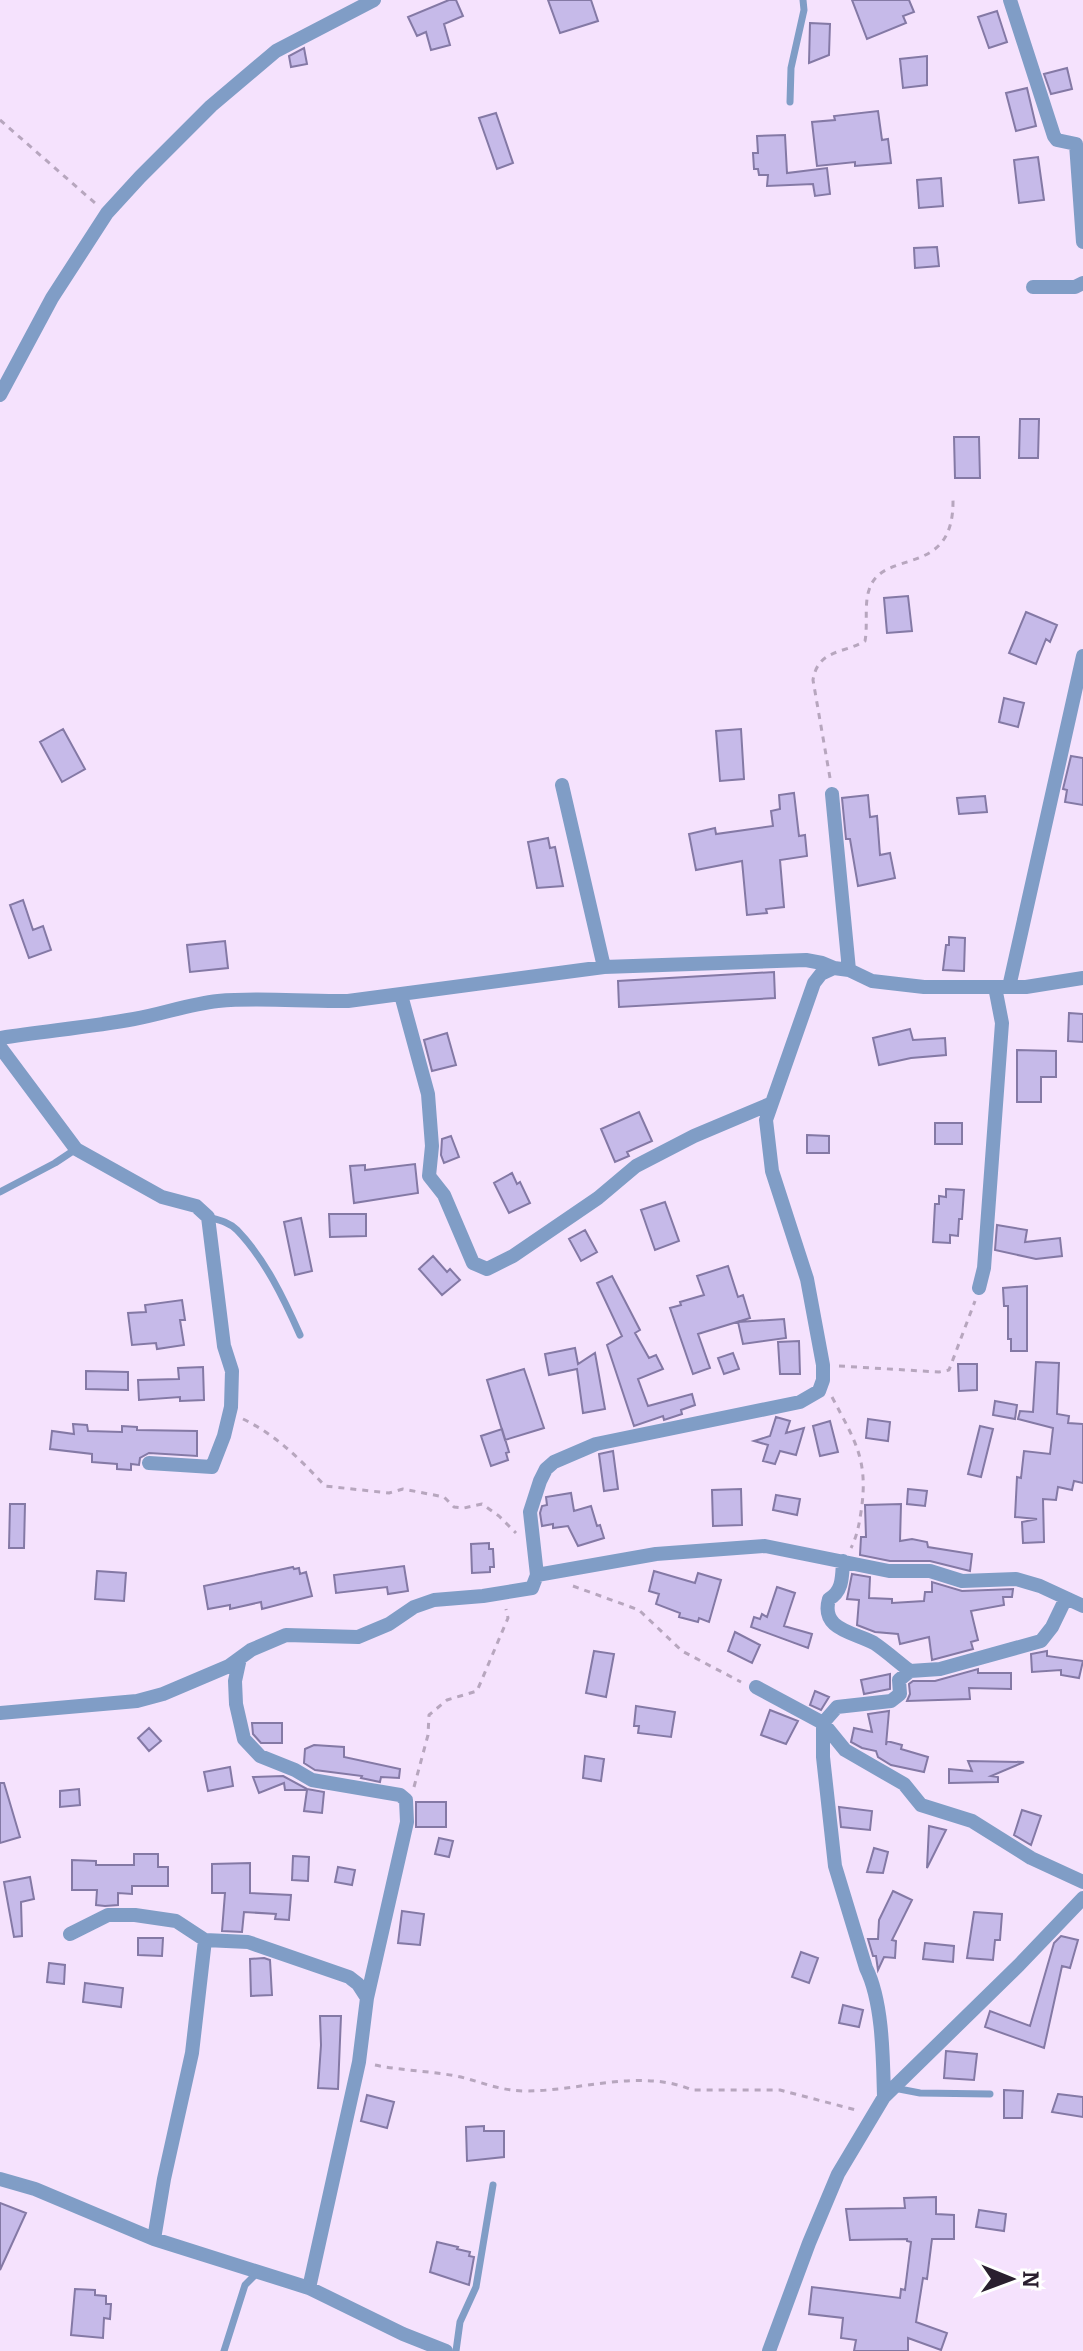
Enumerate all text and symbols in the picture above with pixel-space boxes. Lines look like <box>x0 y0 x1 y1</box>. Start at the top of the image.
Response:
north arrow <box>971 2239 1051 2319</box>
text: N <box>1017 2271 1044 2288</box>

